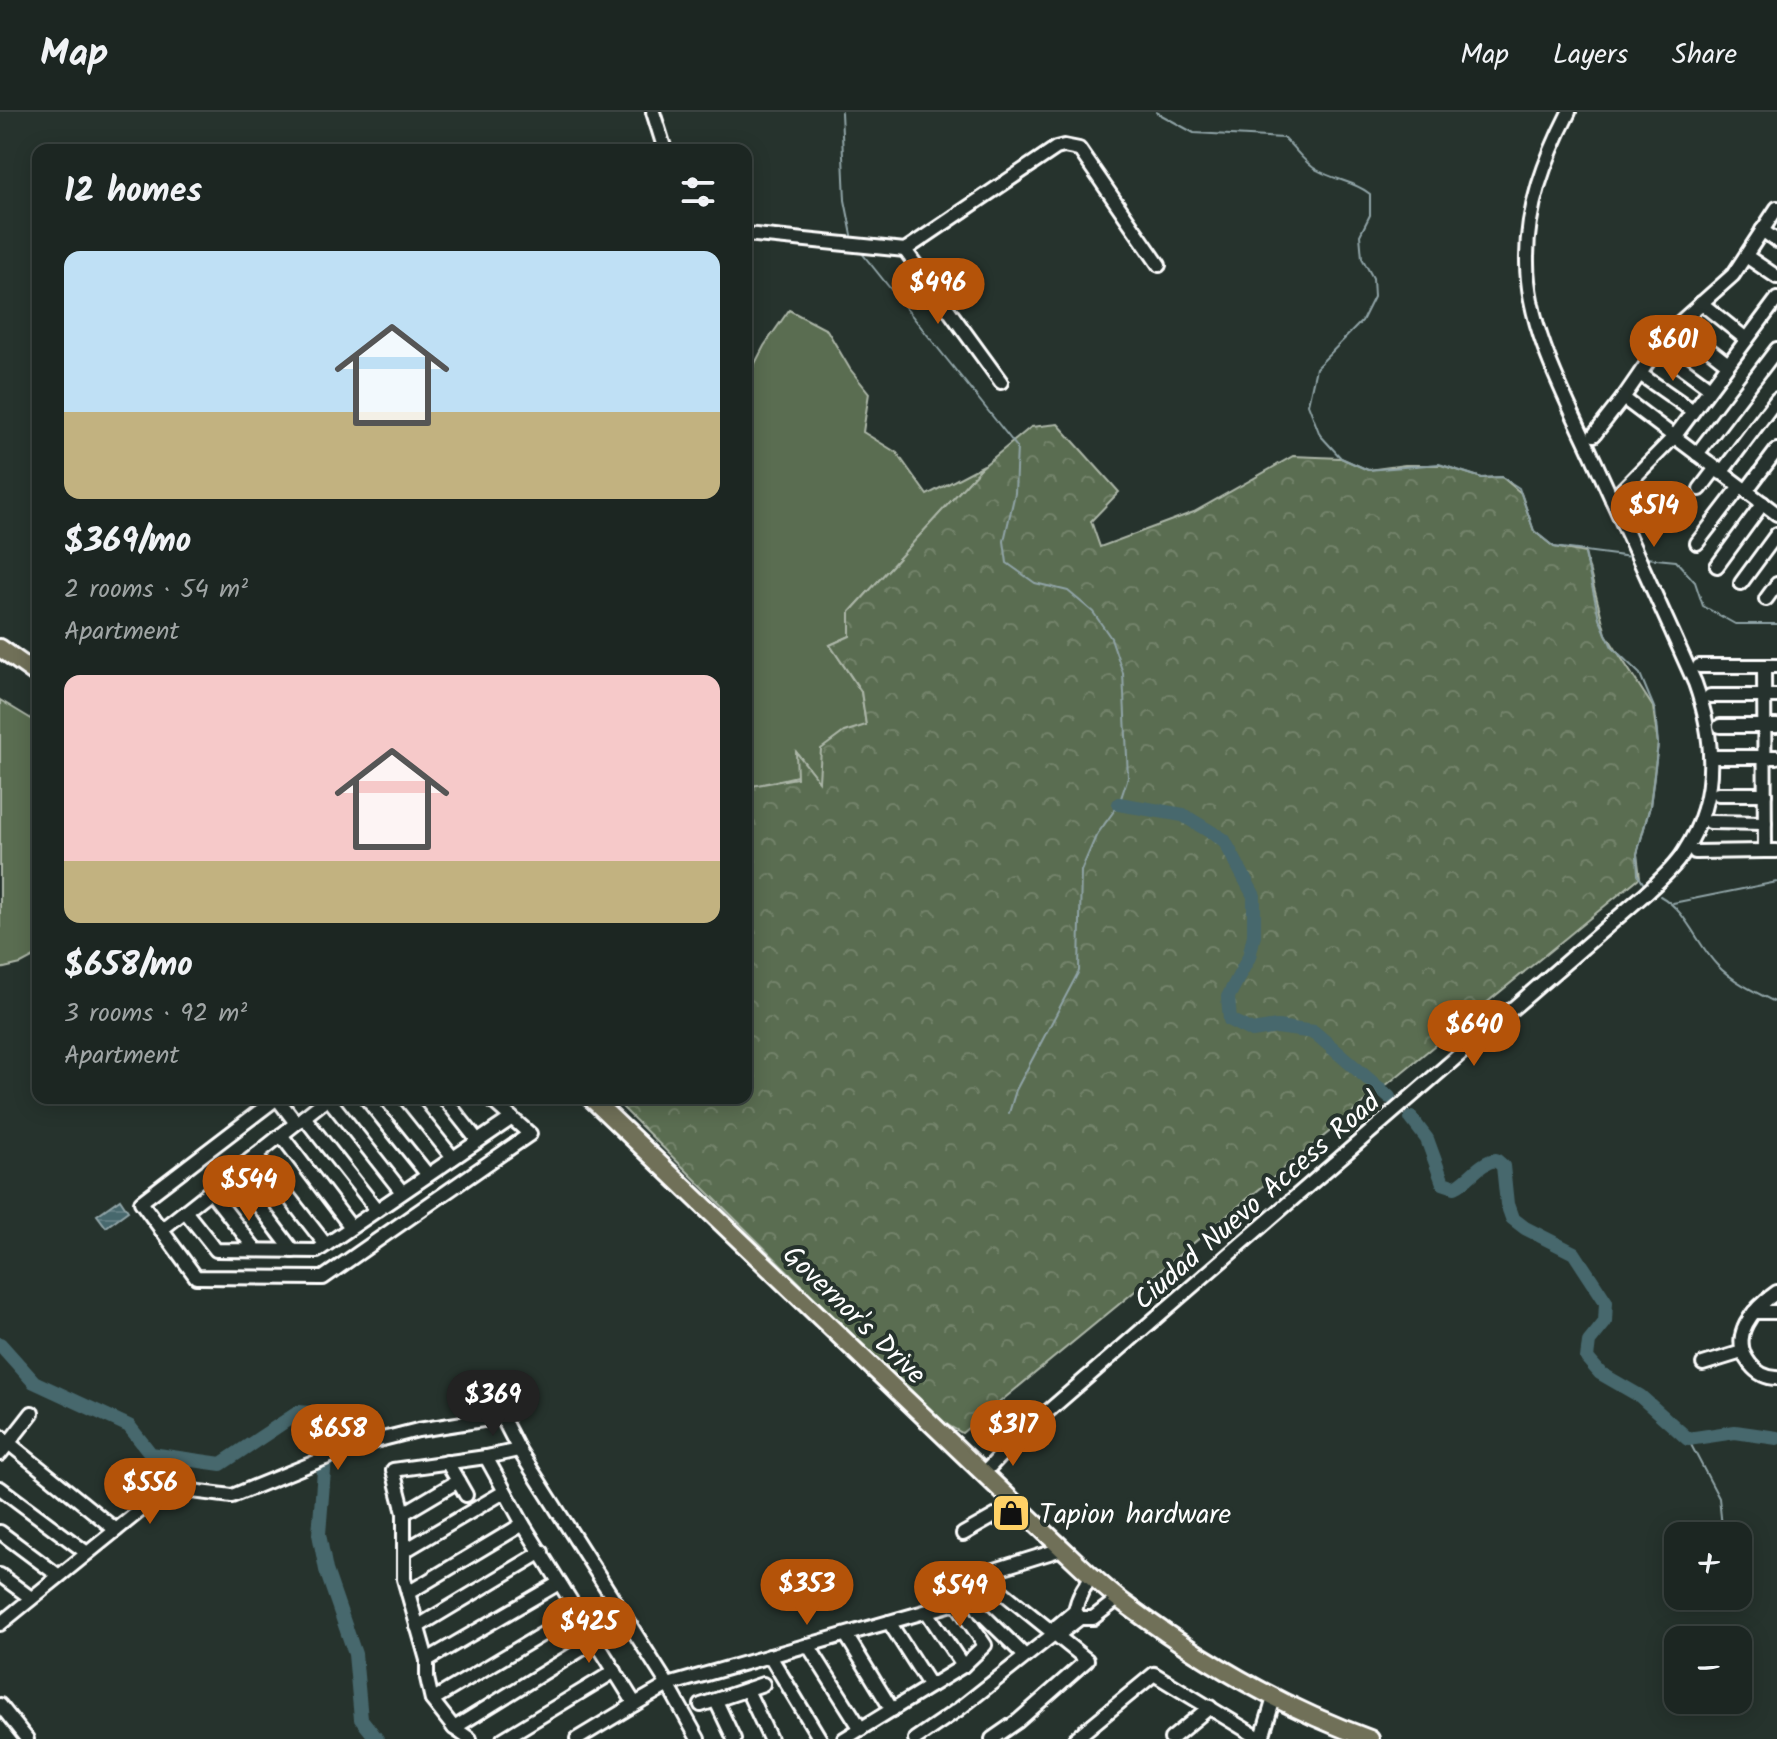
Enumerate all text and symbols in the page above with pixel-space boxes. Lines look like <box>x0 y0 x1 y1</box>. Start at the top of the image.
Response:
text: Map <box>40 25 109 85</box>
text: Map <box>1460 33 1509 78</box>
text: Layers <box>1553 33 1628 78</box>
text: Share <box>1672 33 1737 78</box>
text: 12 homes <box>64 165 202 219</box>
icon: filters <box>676 170 720 214</box>
pin: $496 <box>891 258 985 326</box>
text: $496 <box>910 263 966 305</box>
icon: home <box>320 303 464 447</box>
pin: $601 <box>1626 315 1720 383</box>
text: $601 <box>1648 320 1698 362</box>
pin: $514 <box>1607 481 1701 549</box>
text: $514 <box>1629 486 1679 528</box>
text: $369/mo <box>64 515 191 569</box>
text: 2 rooms · 54 m² <box>64 569 248 611</box>
text: Apartment <box>64 611 179 653</box>
icon: home <box>320 727 464 871</box>
text: $658/mo <box>64 939 193 993</box>
text: 3 rooms · 92 m² <box>64 993 247 1035</box>
pin: $640 <box>1427 1000 1521 1068</box>
text: $640 <box>1446 1005 1503 1047</box>
text: Apartment <box>64 1035 179 1077</box>
street label: Ciudad Nuevo Access Road <box>1124 1081 1392 1322</box>
pin: $544 <box>202 1155 296 1223</box>
text: $544 <box>221 1160 277 1202</box>
street label: Governor's Drive <box>771 1235 936 1397</box>
pin: $369 <box>446 1370 540 1438</box>
text: $369 <box>465 1375 521 1417</box>
pin: $317 <box>966 1400 1060 1468</box>
pin: $658 <box>291 1404 385 1472</box>
text: $317 <box>988 1405 1038 1447</box>
text: $658 <box>309 1409 367 1451</box>
pin: $556 <box>103 1458 197 1526</box>
text: $556 <box>122 1463 178 1505</box>
shop icon: Tapion hardware <box>990 1492 1032 1534</box>
place label: Tapion hardware <box>1039 1493 1232 1538</box>
map controls <box>1664 1522 1752 1714</box>
button: + <box>1664 1522 1752 1610</box>
pin: $353 <box>760 1559 854 1627</box>
pin: $549 <box>913 1561 1007 1629</box>
text: $353 <box>779 1564 836 1606</box>
text: $549 <box>932 1566 988 1608</box>
pin: $425 <box>542 1597 636 1665</box>
text: $425 <box>560 1602 618 1644</box>
button: − <box>1664 1626 1752 1714</box>

